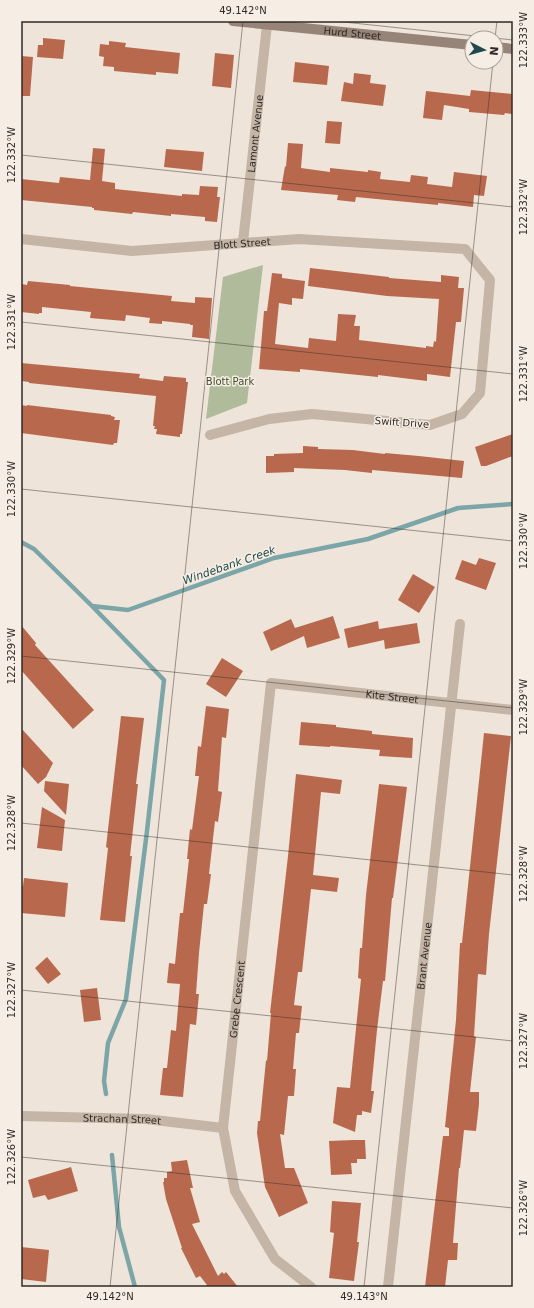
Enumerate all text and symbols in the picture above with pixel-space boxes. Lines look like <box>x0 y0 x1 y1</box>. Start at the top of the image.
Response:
text: 49.142°N <box>219 5 267 16</box>
text: 122.333°W <box>518 12 529 68</box>
street label: Hurd Street <box>323 25 382 42</box>
north arrow <box>464 30 504 70</box>
text: N <box>487 46 500 56</box>
street label: Lamont Avenue <box>246 94 265 173</box>
text: 122.332°W <box>6 127 17 183</box>
text: 122.332°W <box>518 179 529 235</box>
street label: Blott Street <box>213 236 271 251</box>
text: 122.331°W <box>6 294 17 350</box>
text: 122.331°W <box>518 346 529 402</box>
park label: Blott Park <box>206 376 254 387</box>
street label: Swift Drive <box>374 415 429 430</box>
text: 122.330°W <box>6 461 17 517</box>
text: 122.330°W <box>518 513 529 569</box>
water label: Windebank Creek <box>181 543 278 587</box>
text: 122.329°W <box>6 628 17 684</box>
text: 122.329°W <box>518 679 529 735</box>
street label: Kite Street <box>365 689 419 705</box>
text: 122.328°W <box>6 795 17 851</box>
text: 122.328°W <box>518 846 529 902</box>
street label: Brant Avenue <box>415 922 434 990</box>
street label: Grebe Crescent <box>228 960 247 1039</box>
text: 122.327°W <box>6 962 17 1018</box>
text: 122.327°W <box>518 1013 529 1069</box>
street label: Strachan Street <box>83 1112 162 1127</box>
text: 122.326°W <box>6 1129 17 1185</box>
text: 122.326°W <box>518 1180 529 1236</box>
text: 49.142°N <box>86 1291 134 1302</box>
text: 49.143°N <box>340 1291 388 1302</box>

